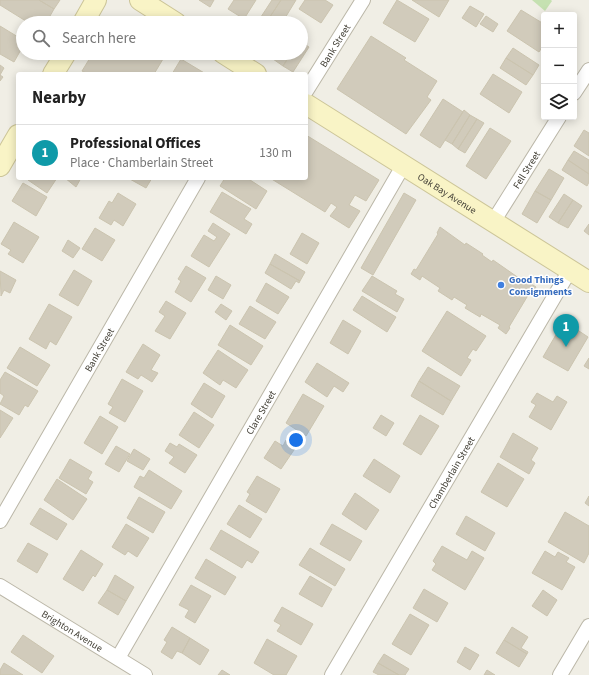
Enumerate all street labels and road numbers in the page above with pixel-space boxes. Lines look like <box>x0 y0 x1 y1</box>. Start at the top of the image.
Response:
street label: Bank Street <box>317 21 355 70</box>
street label: Fell Street <box>510 148 544 192</box>
street label: Oak Bay Avenue <box>415 170 479 218</box>
street label: Bank Street <box>82 325 118 375</box>
street label: Clare Street <box>243 388 280 437</box>
street label: Chamberlain Street <box>425 434 479 511</box>
street label: Brighton Avenue <box>39 607 105 655</box>

